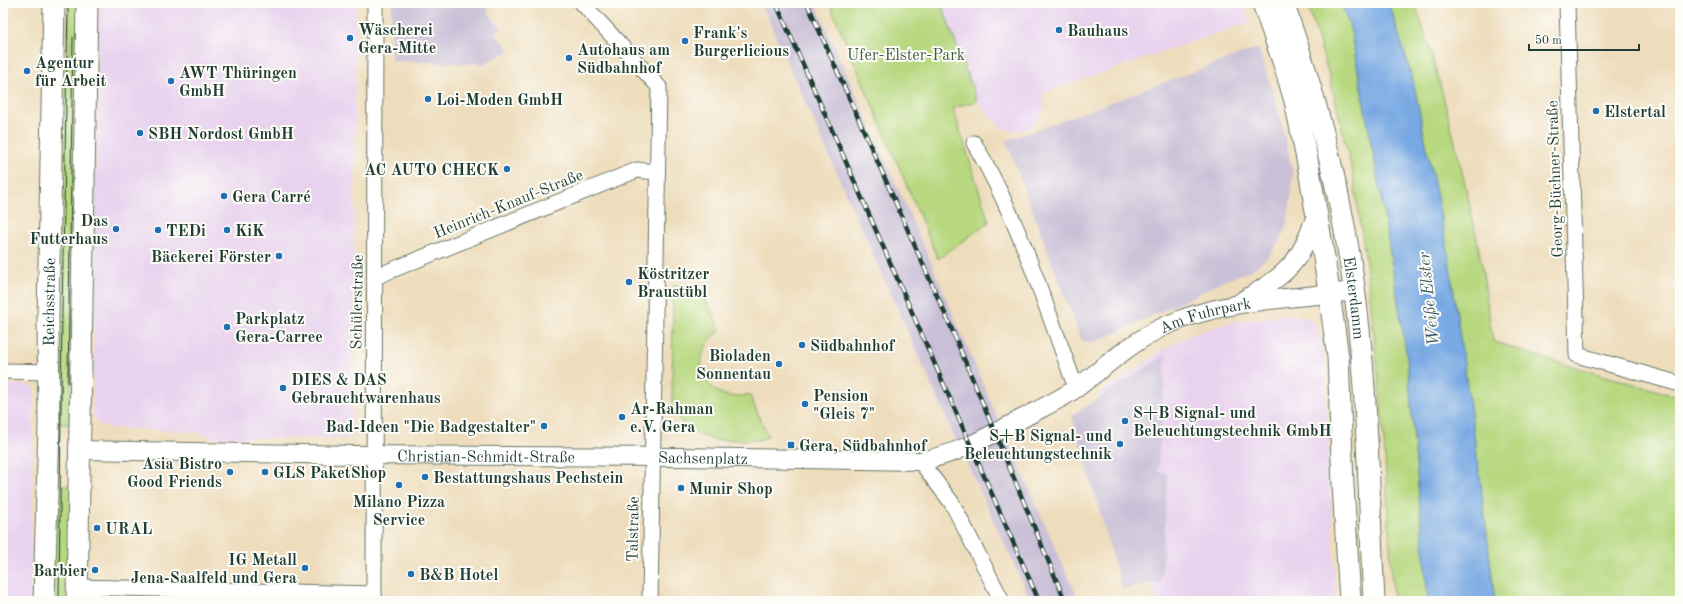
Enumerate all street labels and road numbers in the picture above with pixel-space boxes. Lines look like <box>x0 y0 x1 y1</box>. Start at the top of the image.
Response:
street label: Georg-Büchner-Straße <box>1545 100 1567 258</box>
street label: Heinrich-Knauf-Straße <box>432 168 586 242</box>
street label: Schülerstraße <box>349 254 367 350</box>
street label: Elsterdamm <box>1340 255 1366 340</box>
street label: Reichsstraße <box>42 258 59 346</box>
street label: Am Fuhrpark <box>1157 296 1253 337</box>
street label: Christian-Schmidt-Straße <box>397 449 575 466</box>
street label: Sachsenplatz <box>658 451 748 468</box>
street label: Talstraße <box>625 496 643 562</box>

